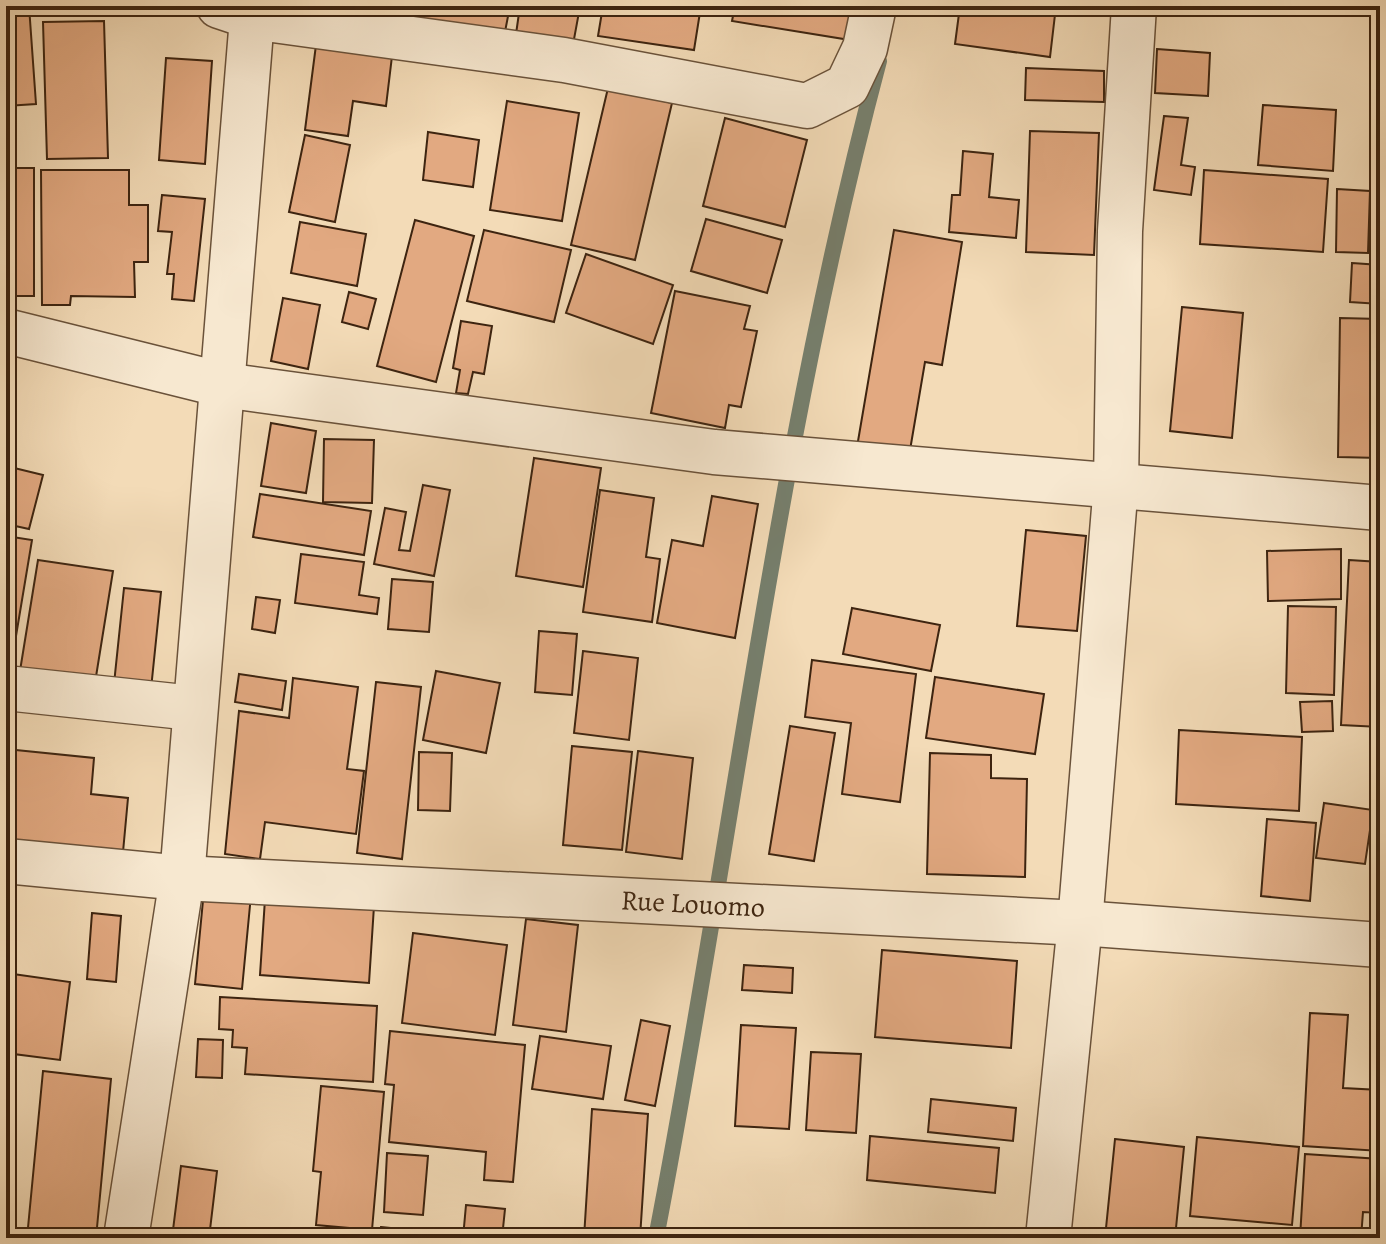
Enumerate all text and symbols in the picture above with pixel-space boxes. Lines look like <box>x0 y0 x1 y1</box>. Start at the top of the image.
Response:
street label: Rue Louomo <box>620 881 766 927</box>

